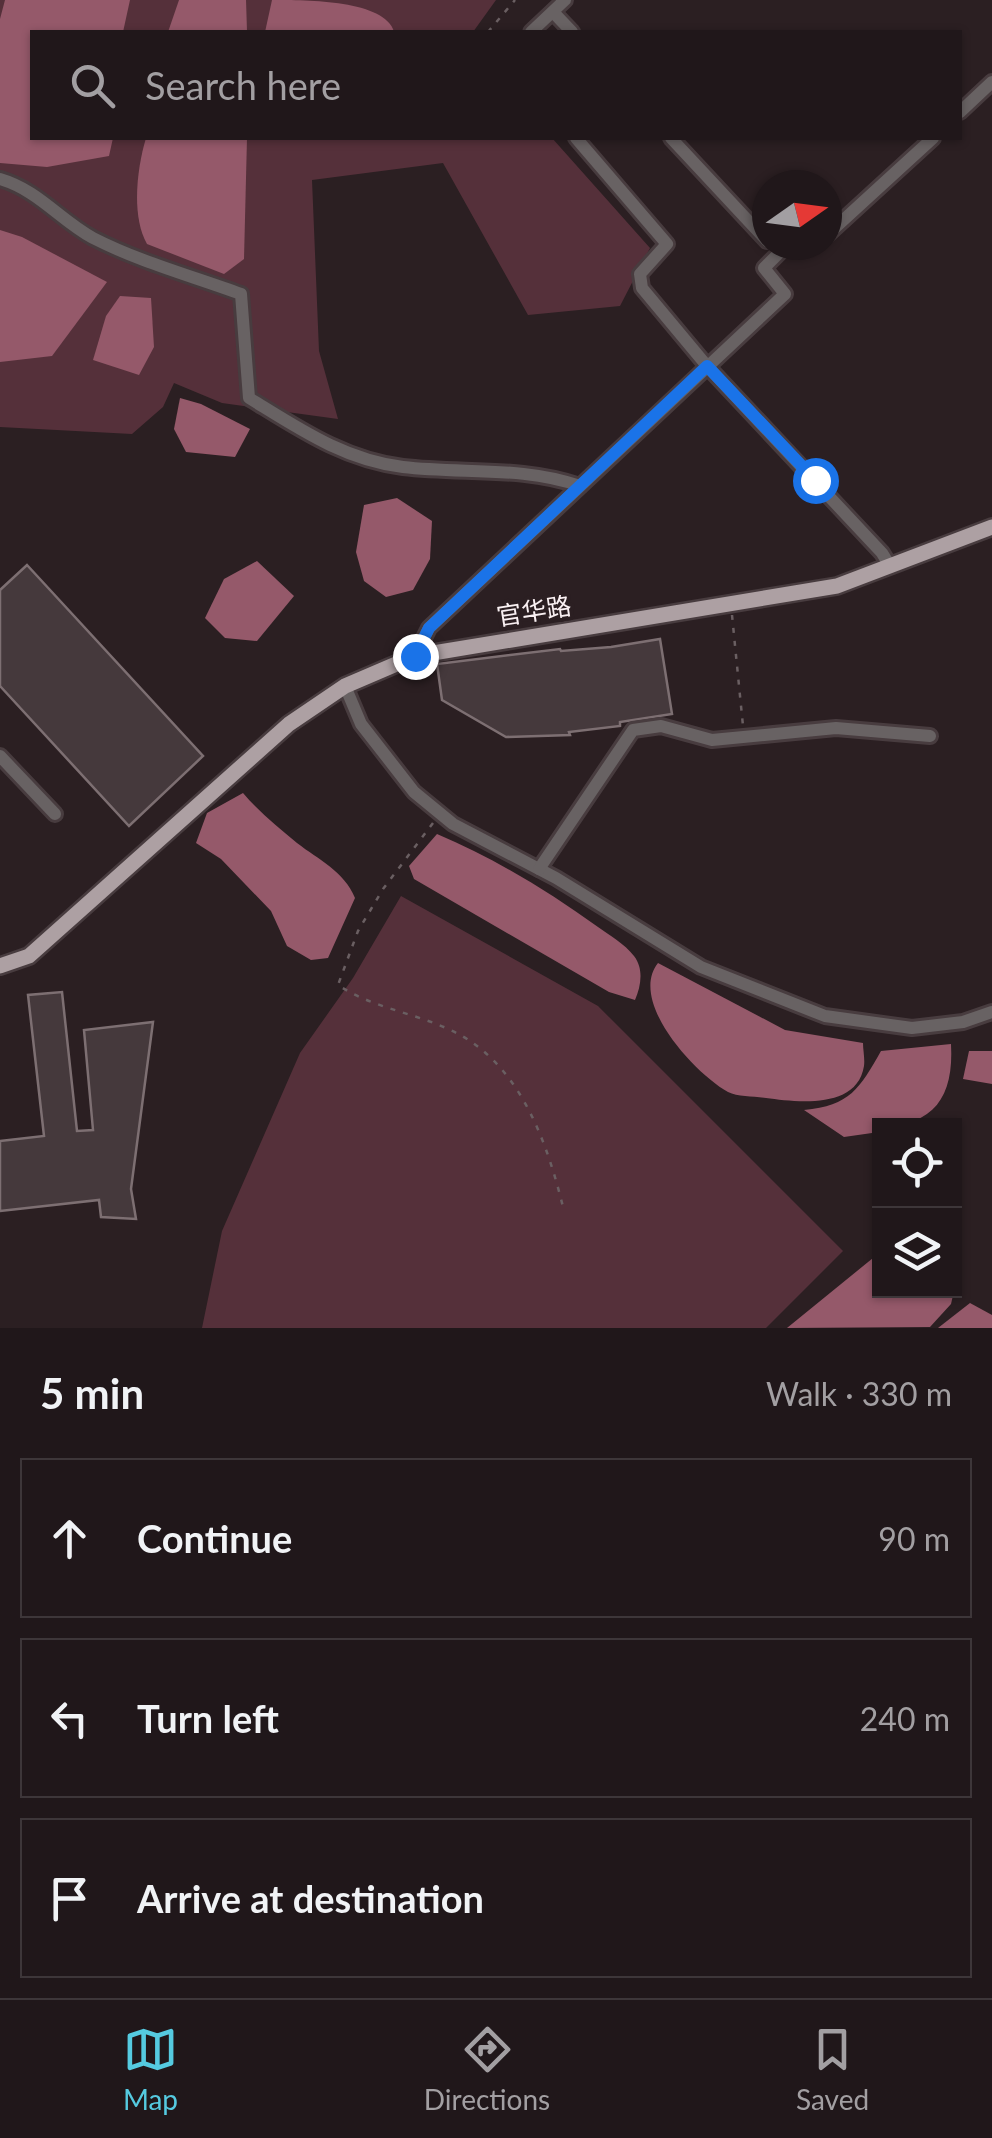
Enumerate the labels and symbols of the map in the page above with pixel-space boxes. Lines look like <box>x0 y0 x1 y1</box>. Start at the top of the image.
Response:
north arrow <box>752 170 842 260</box>
route start <box>793 458 839 504</box>
street label: 官华路 <box>494 589 573 631</box>
route end <box>393 634 439 680</box>

